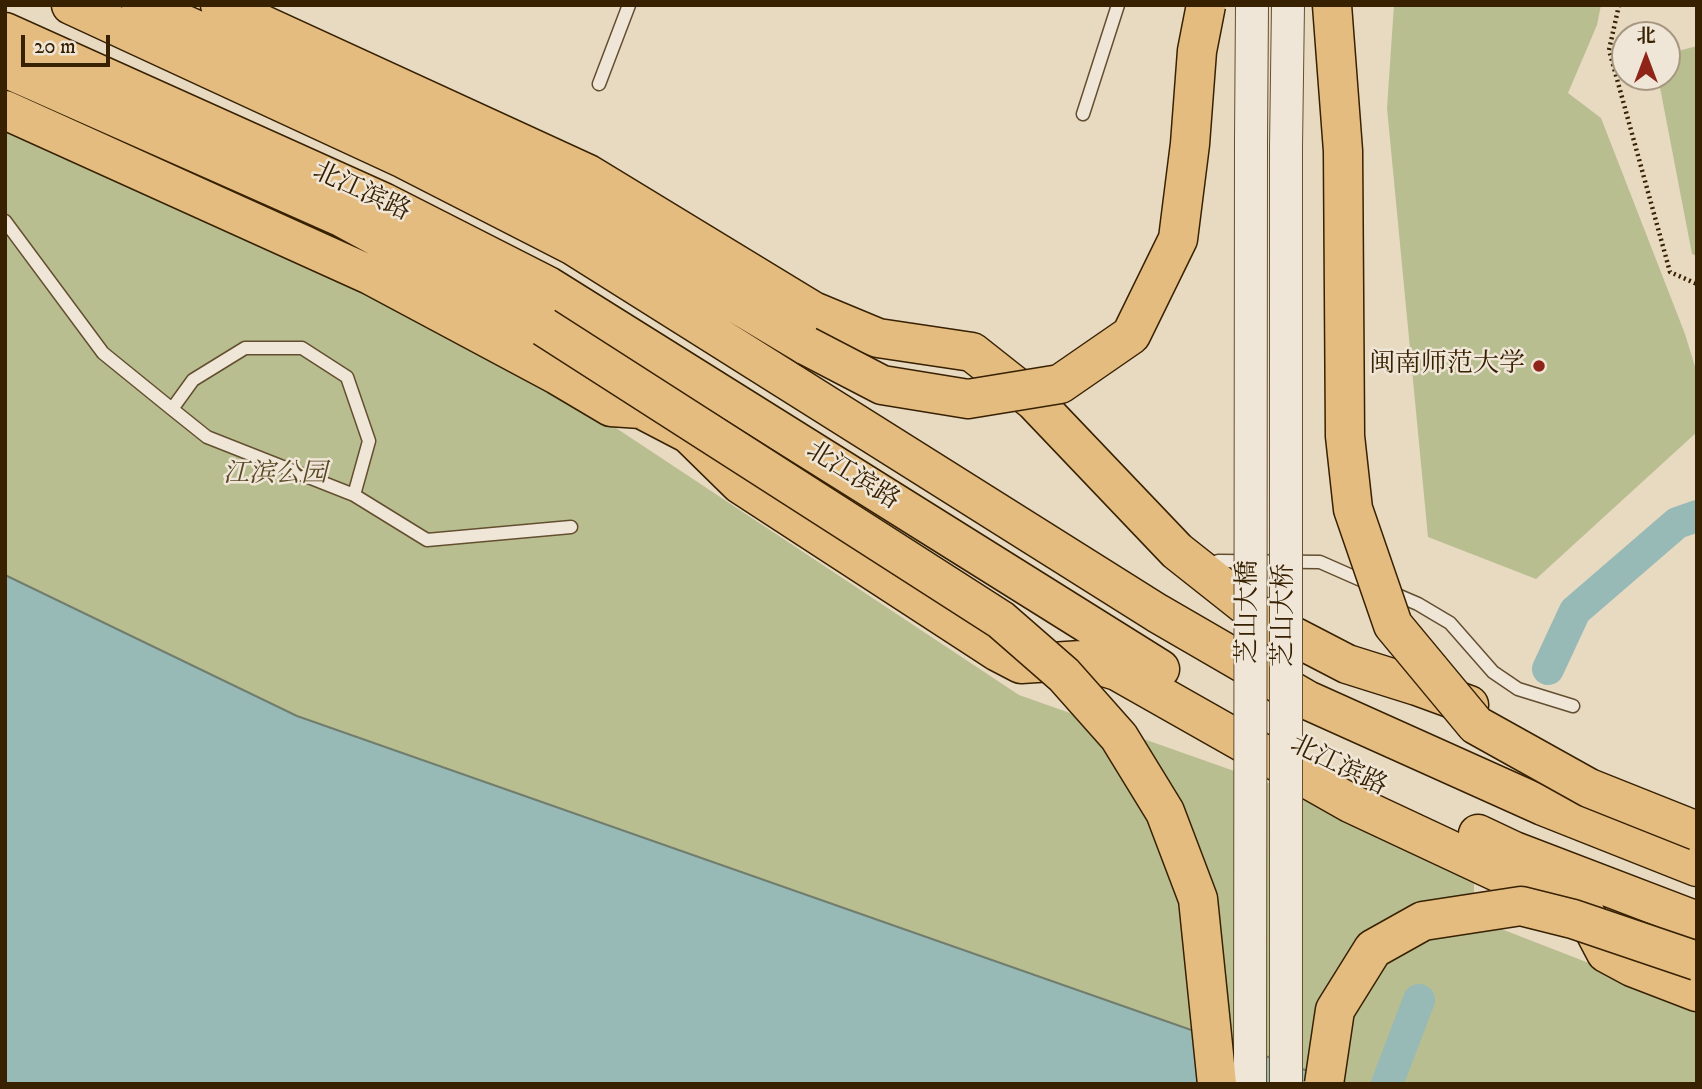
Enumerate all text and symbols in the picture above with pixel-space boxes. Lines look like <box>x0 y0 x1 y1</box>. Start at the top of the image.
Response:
scale bar <box>24 21 114 65</box>
north arrow <box>1611 21 1681 91</box>
text: 北 <box>1636 25 1656 48</box>
text: 20 m <box>34 34 76 60</box>
street label: 北江滨路 <box>307 157 415 229</box>
place label: 闽南师范大学 <box>1369 350 1525 382</box>
marker: 闽南师范大学 <box>1531 358 1547 374</box>
street label: 北江滨路 <box>800 436 904 518</box>
park label: 江滨公园 <box>223 460 327 492</box>
street label: 芝山大橋 <box>1234 560 1266 664</box>
street label: 芝山大桥 <box>1270 563 1302 667</box>
street label: 北江滨路 <box>1284 730 1392 804</box>

